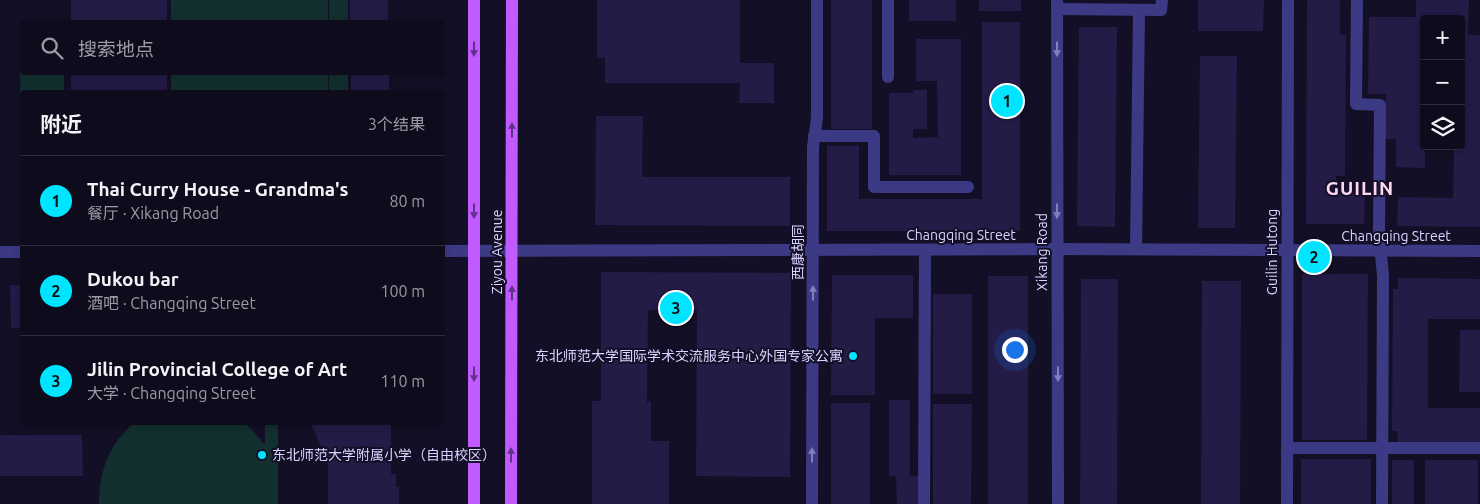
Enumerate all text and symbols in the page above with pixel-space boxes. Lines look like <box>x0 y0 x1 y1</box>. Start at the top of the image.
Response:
map controls <box>1420 15 1465 150</box>
button: + <box>1420 15 1465 60</box>
search box <box>20 20 445 75</box>
icon: search <box>38 34 66 62</box>
text: 搜索地点 <box>78 38 154 60</box>
one-way arrow <box>470 41 478 57</box>
one-way arrow <box>1053 41 1061 57</box>
button: − <box>1420 60 1465 105</box>
pin: 1 <box>991 82 1023 120</box>
button: layers <box>1420 105 1465 150</box>
text: 附近 <box>40 112 82 136</box>
text: 3个结果 <box>368 115 425 133</box>
one-way arrow <box>508 122 516 138</box>
district label: GUILIN <box>1326 177 1394 199</box>
text: Thai Curry House - Grandma's <box>87 178 349 200</box>
text: 1 <box>51 192 61 210</box>
text: 80 m <box>389 192 425 210</box>
one-way arrow <box>470 203 478 219</box>
one-way arrow <box>1053 203 1061 219</box>
text: 餐厅 · Xikang Road <box>87 204 219 222</box>
street label: Guilin Hutong <box>1264 209 1280 295</box>
street label: Ziyou Avenue <box>489 210 505 294</box>
street label: Xikang Road <box>1034 213 1050 291</box>
street label: 西康胡同 <box>790 224 806 280</box>
street label: Changqing Street <box>906 227 1016 243</box>
street label: Changqing Street <box>1341 228 1451 244</box>
pin: 2 <box>1298 238 1330 276</box>
text: Dukou bar <box>87 268 179 290</box>
text: 2 <box>51 282 61 300</box>
text: 100 m <box>380 282 425 300</box>
one-way arrow <box>508 285 516 301</box>
one-way arrow <box>809 285 817 301</box>
pin: 3 <box>660 289 692 327</box>
text: 酒吧 · Changqing Street <box>87 294 256 312</box>
your location <box>1002 337 1028 363</box>
place label: 东北师范大学国际学术交流服务中心外国专家公寓 <box>535 348 843 364</box>
marker: 东北师范大学国际学术交流服务中心外国专家公寓 <box>847 350 859 362</box>
text: Jilin Provincial College of Art <box>87 358 347 380</box>
one-way arrow <box>470 366 478 382</box>
one-way arrow <box>1054 366 1062 382</box>
text: 3 <box>51 372 61 390</box>
text: 110 m <box>380 372 425 390</box>
text: 大学 · Changqing Street <box>87 384 256 402</box>
place label: 东北师范大学附属小学（自由校区） <box>272 447 496 463</box>
one-way arrow <box>507 447 515 463</box>
one-way arrow <box>808 447 816 463</box>
marker: 东北师范大学附属小学（自由校区） <box>256 449 268 461</box>

